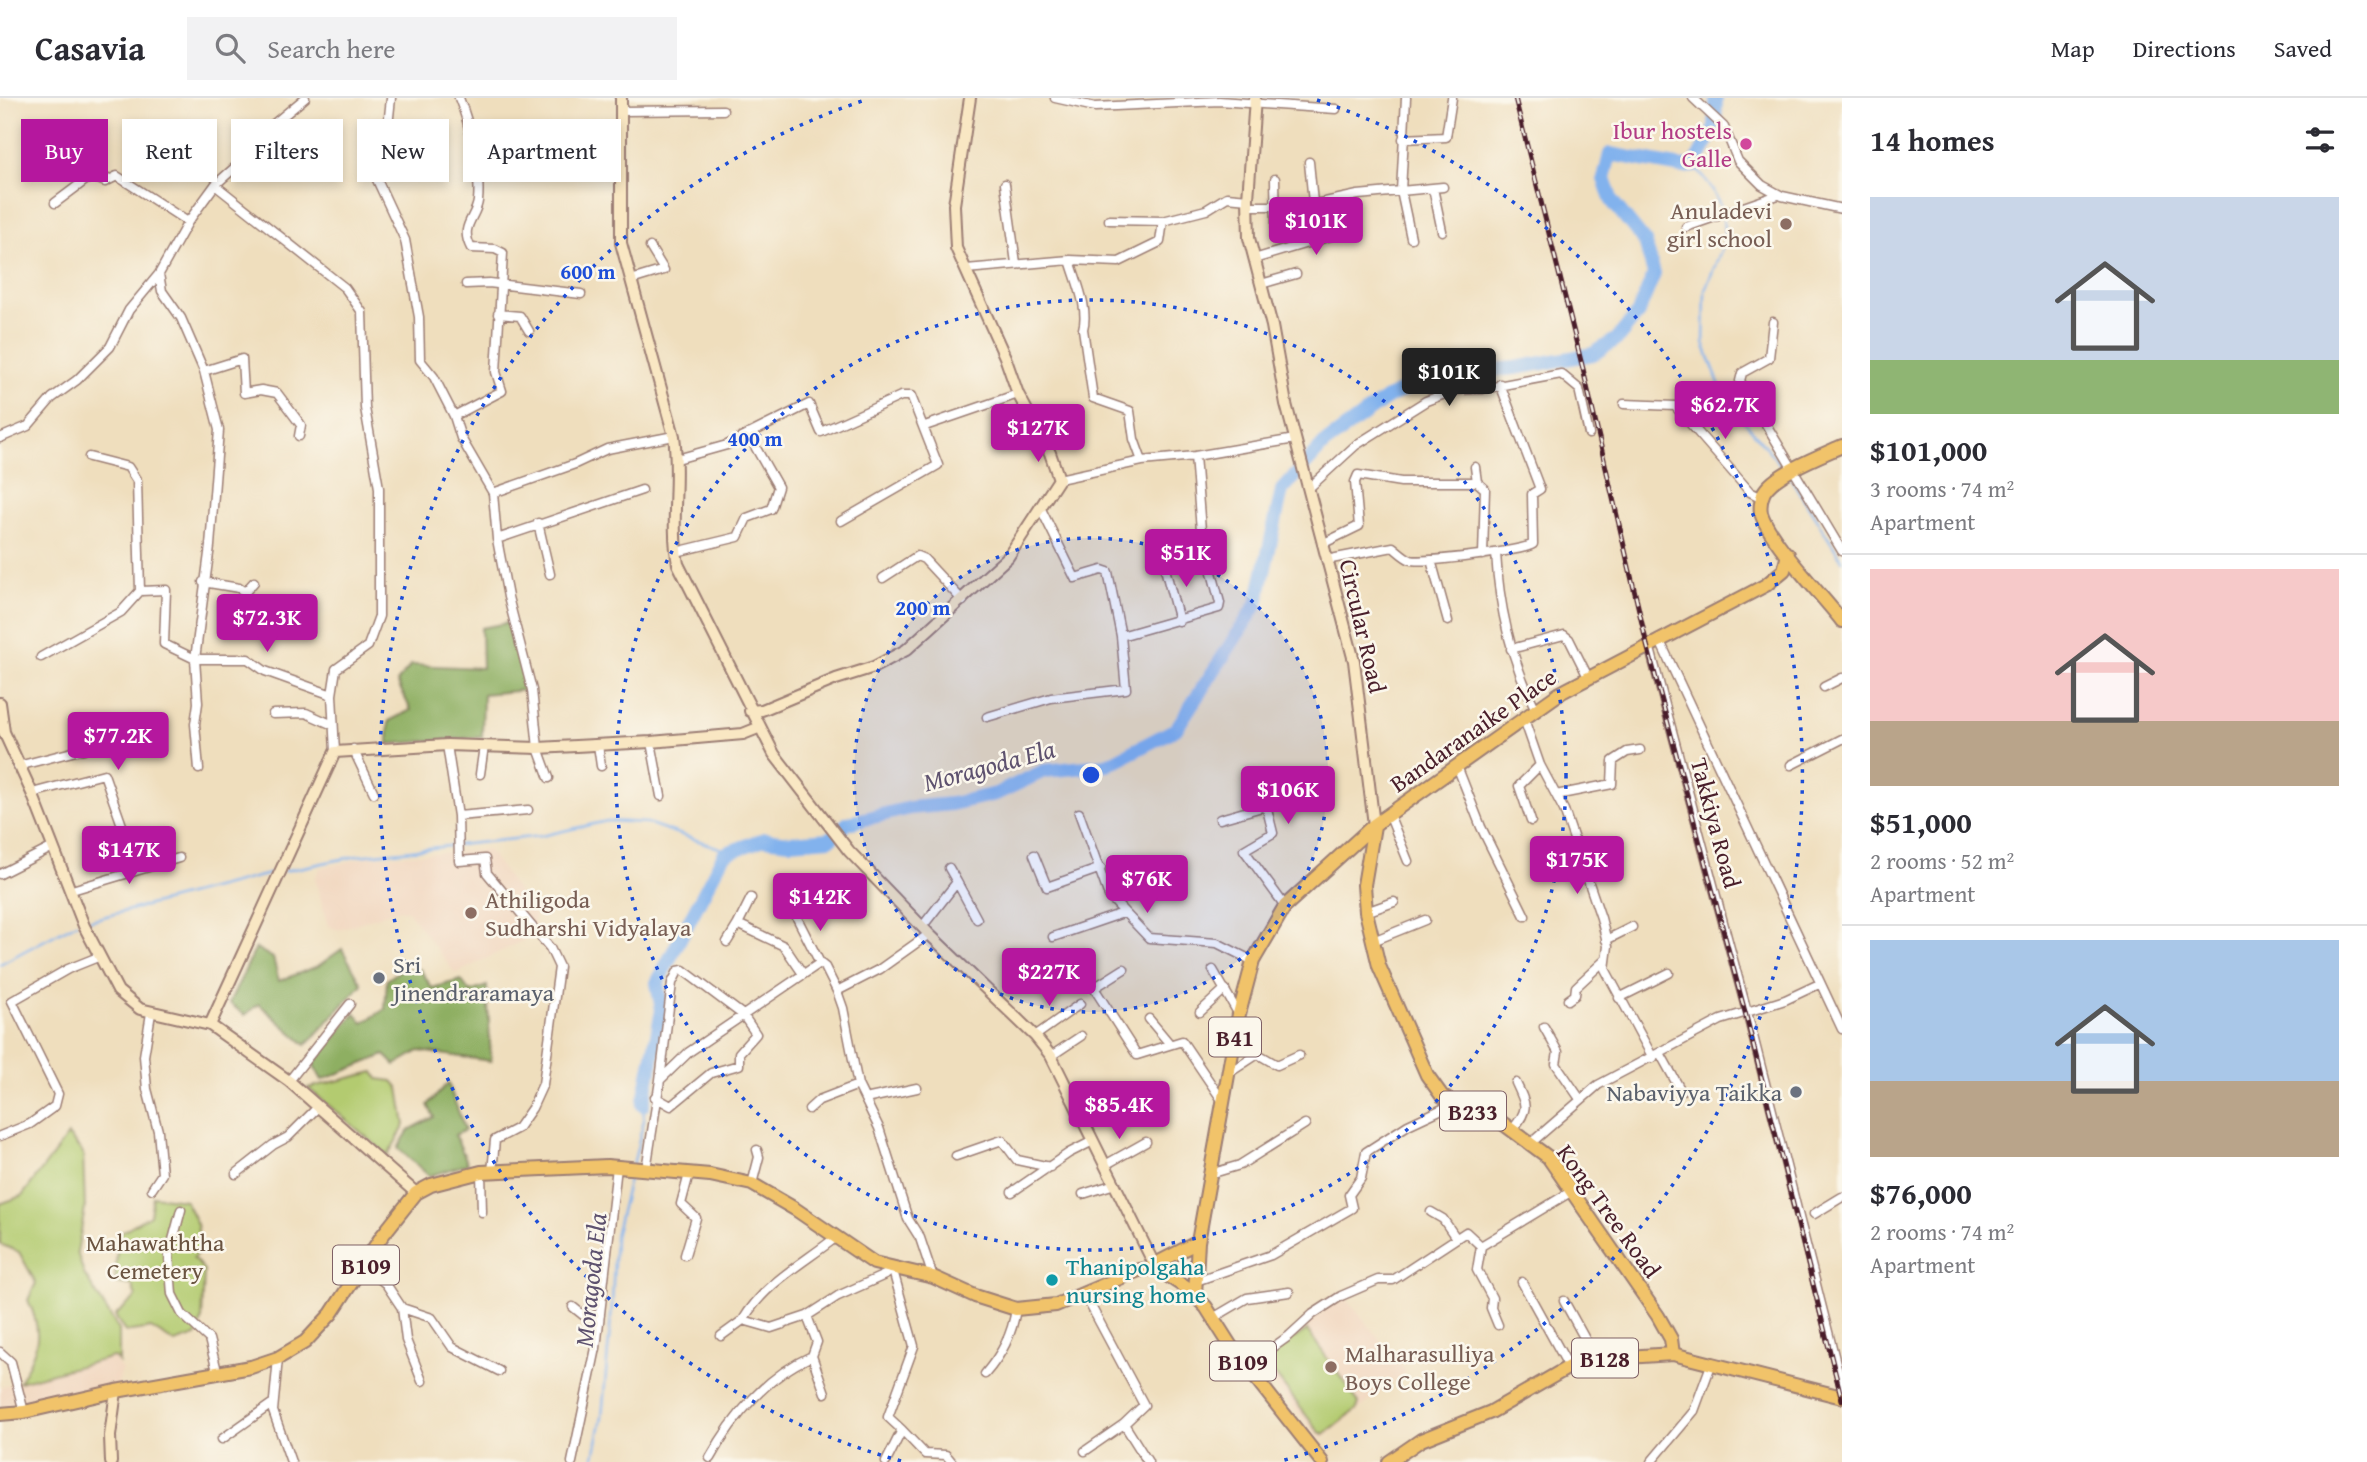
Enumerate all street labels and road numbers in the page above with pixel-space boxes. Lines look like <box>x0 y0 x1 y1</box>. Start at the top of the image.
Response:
street label: Circular Road <box>1331 556 1395 697</box>
street label: Bandaranaike Place <box>1383 659 1563 801</box>
street label: Takkiya Road <box>1682 754 1750 892</box>
road number: B41 <box>1209 1018 1261 1056</box>
road number: B233 <box>1440 1092 1506 1130</box>
street label: Kong Tree Road <box>1548 1137 1670 1285</box>
road number: B109 <box>333 1246 399 1284</box>
road number: B128 <box>1572 1338 1638 1378</box>
road number: B109 <box>1210 1342 1276 1380</box>

